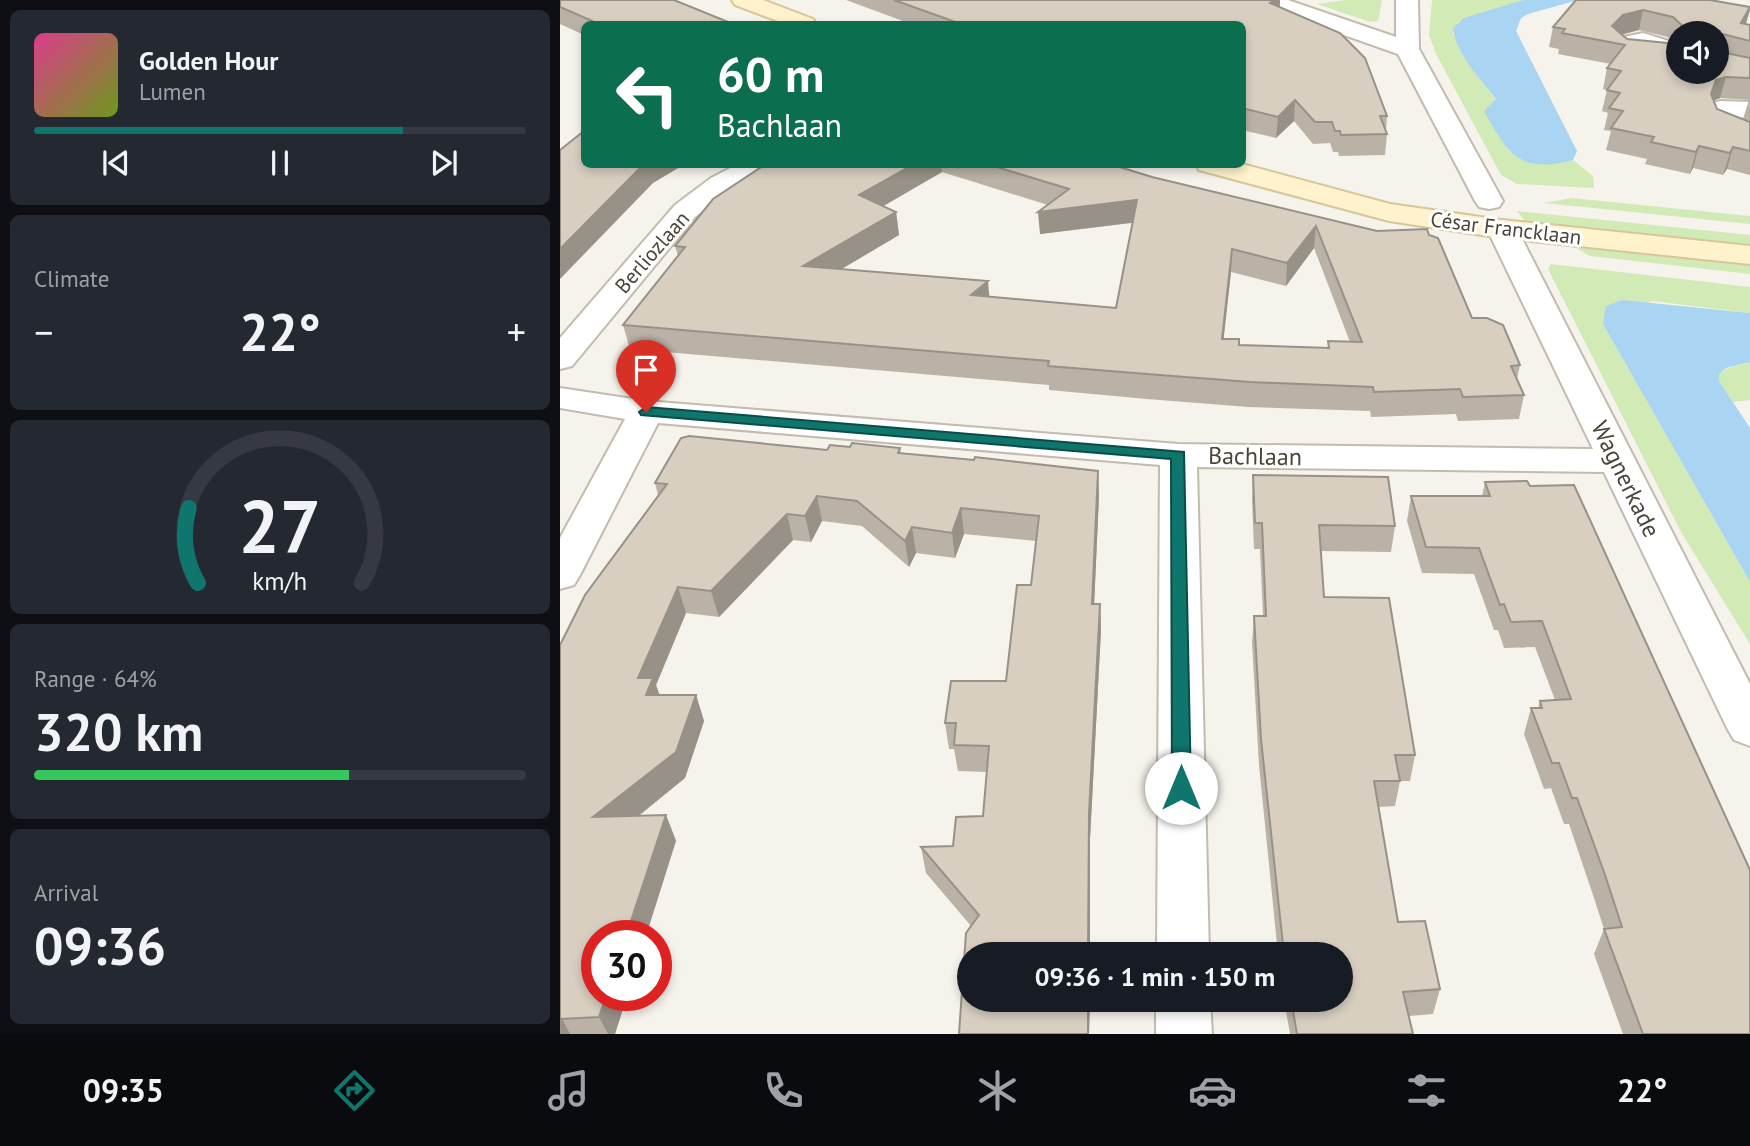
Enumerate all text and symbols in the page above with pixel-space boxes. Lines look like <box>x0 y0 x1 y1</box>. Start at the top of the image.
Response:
map controls <box>1666 21 1729 84</box>
button: sound <box>1666 21 1729 84</box>
text: 60 m <box>717 42 824 106</box>
text: Golden Hour <box>139 44 278 77</box>
icon: left <box>602 49 693 140</box>
text: Lumen <box>139 77 206 106</box>
text: Bachlaan <box>717 104 842 146</box>
icon: previous <box>97 144 135 182</box>
icon: pause <box>261 144 299 182</box>
icon: next <box>425 144 463 182</box>
street label: Berliozlaan <box>609 205 695 299</box>
street label: César Francklaan <box>1429 205 1583 251</box>
text: Climate <box>34 264 109 293</box>
text: 22° <box>239 298 321 365</box>
text: − <box>34 307 53 356</box>
text: + <box>507 307 526 356</box>
pin <box>616 340 676 412</box>
icon: arrive <box>627 351 665 389</box>
street label: Wagnerkade <box>1585 416 1667 542</box>
street label: Bachlaan <box>1208 440 1302 472</box>
text: 27 <box>239 479 321 573</box>
text: km/h <box>253 565 307 597</box>
text: Range · 64% <box>34 664 157 693</box>
text: 320 km <box>34 698 203 765</box>
position arrow <box>1144 751 1218 825</box>
text: Arrival <box>34 878 98 907</box>
text: 09:36 <box>34 912 166 979</box>
speed limit sign: 30 <box>581 920 672 1011</box>
text: 09:36 · 1 min · 150 m <box>1035 960 1275 993</box>
icon: directions <box>330 1066 379 1115</box>
icon: music <box>544 1066 593 1115</box>
icon: phone <box>759 1066 808 1115</box>
icon: climate <box>973 1066 1022 1115</box>
icon: car <box>1188 1066 1237 1115</box>
icon: filters <box>1402 1066 1451 1115</box>
text: 09:35 <box>83 1069 164 1111</box>
text: 22° <box>1617 1069 1667 1111</box>

